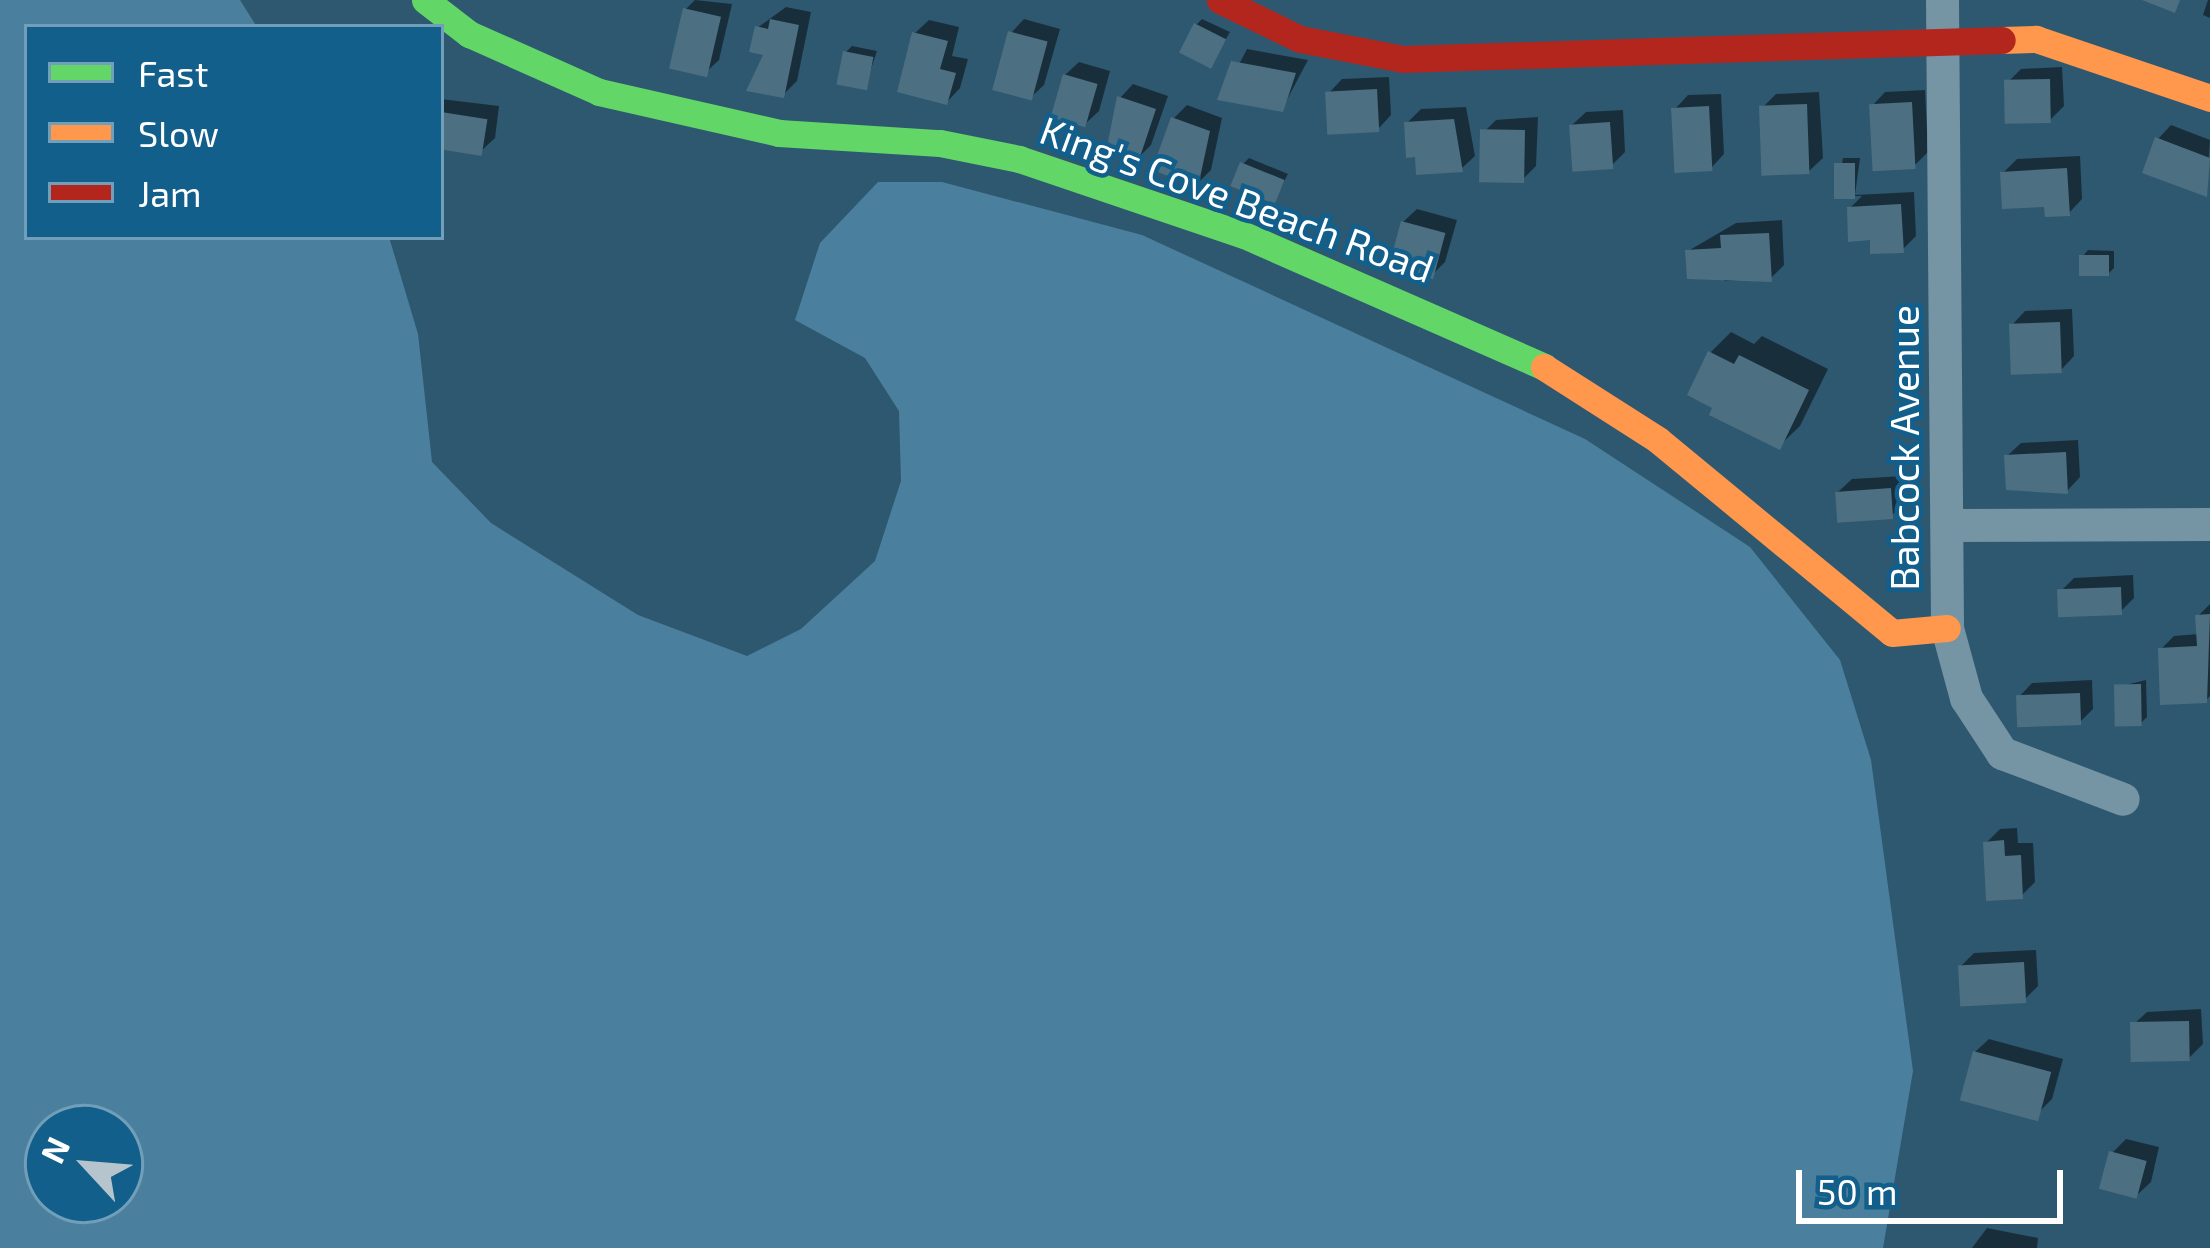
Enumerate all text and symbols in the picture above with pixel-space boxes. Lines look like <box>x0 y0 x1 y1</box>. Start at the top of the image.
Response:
legend <box>24 24 444 240</box>
text: Fast <box>138 51 208 94</box>
street label: King's Cove Beach Road <box>1034 106 1440 292</box>
text: Slow <box>138 111 219 154</box>
text: Jam <box>138 171 202 214</box>
street label: Babcock Avenue <box>1881 304 1927 592</box>
north arrow <box>24 1104 144 1224</box>
text: N <box>31 1130 78 1169</box>
scale bar <box>1802 1146 2069 1220</box>
text: 50 m <box>1817 1169 1898 1212</box>

